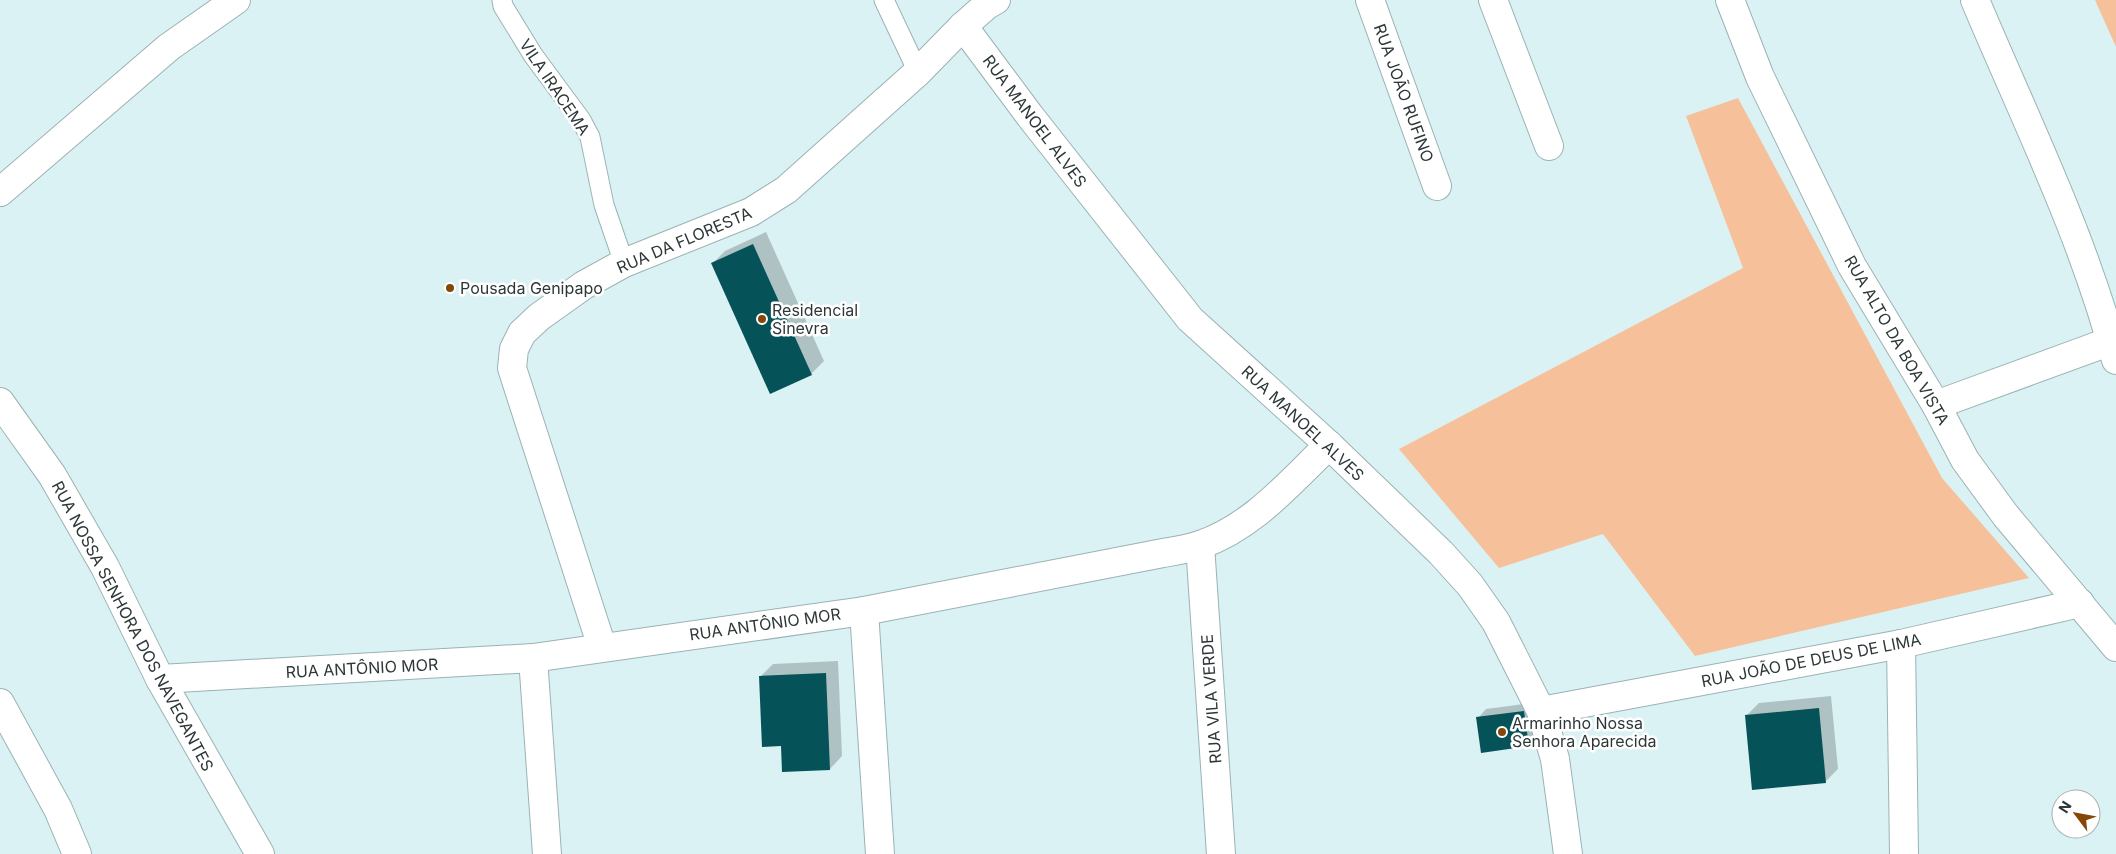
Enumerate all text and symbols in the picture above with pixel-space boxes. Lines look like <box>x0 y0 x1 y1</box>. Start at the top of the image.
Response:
street label: RUA JOÃO RUFINO <box>1370 21 1438 165</box>
street label: VILA IRACEMA <box>515 35 595 139</box>
street label: RUA MANOEL ALVES <box>979 51 1091 191</box>
street label: RUA DA FLORESTA <box>614 203 754 277</box>
street label: RUA ALTO DA BOA VISTA <box>1840 252 1954 428</box>
place label: Pousada Genipapo <box>460 278 603 298</box>
marker: Pousada Genipapo <box>444 282 456 294</box>
place label: Residencial Sinevra <box>772 300 858 338</box>
marker: Residencial Sinevra <box>756 313 768 325</box>
street label: RUA MANOEL ALVES <box>1238 361 1368 485</box>
street label: RUA NOSSA SENHORA DOS NAVEGANTES <box>48 477 218 775</box>
street label: RUA ANTÔNIO MOR <box>688 603 842 645</box>
street label: RUA JOÃO DE DEUS DE LIMA <box>1699 629 1923 691</box>
street label: RUA VILA VERDE <box>1197 634 1225 764</box>
street label: RUA ANTÔNIO MOR <box>285 654 439 682</box>
place label: Armarinho Nossa Senhora Aparecida <box>1512 713 1656 751</box>
marker: Armarinho Nossa Senhora Aparecida <box>1496 726 1508 738</box>
north arrow <box>2051 789 2101 839</box>
text: N <box>2055 798 2075 816</box>

